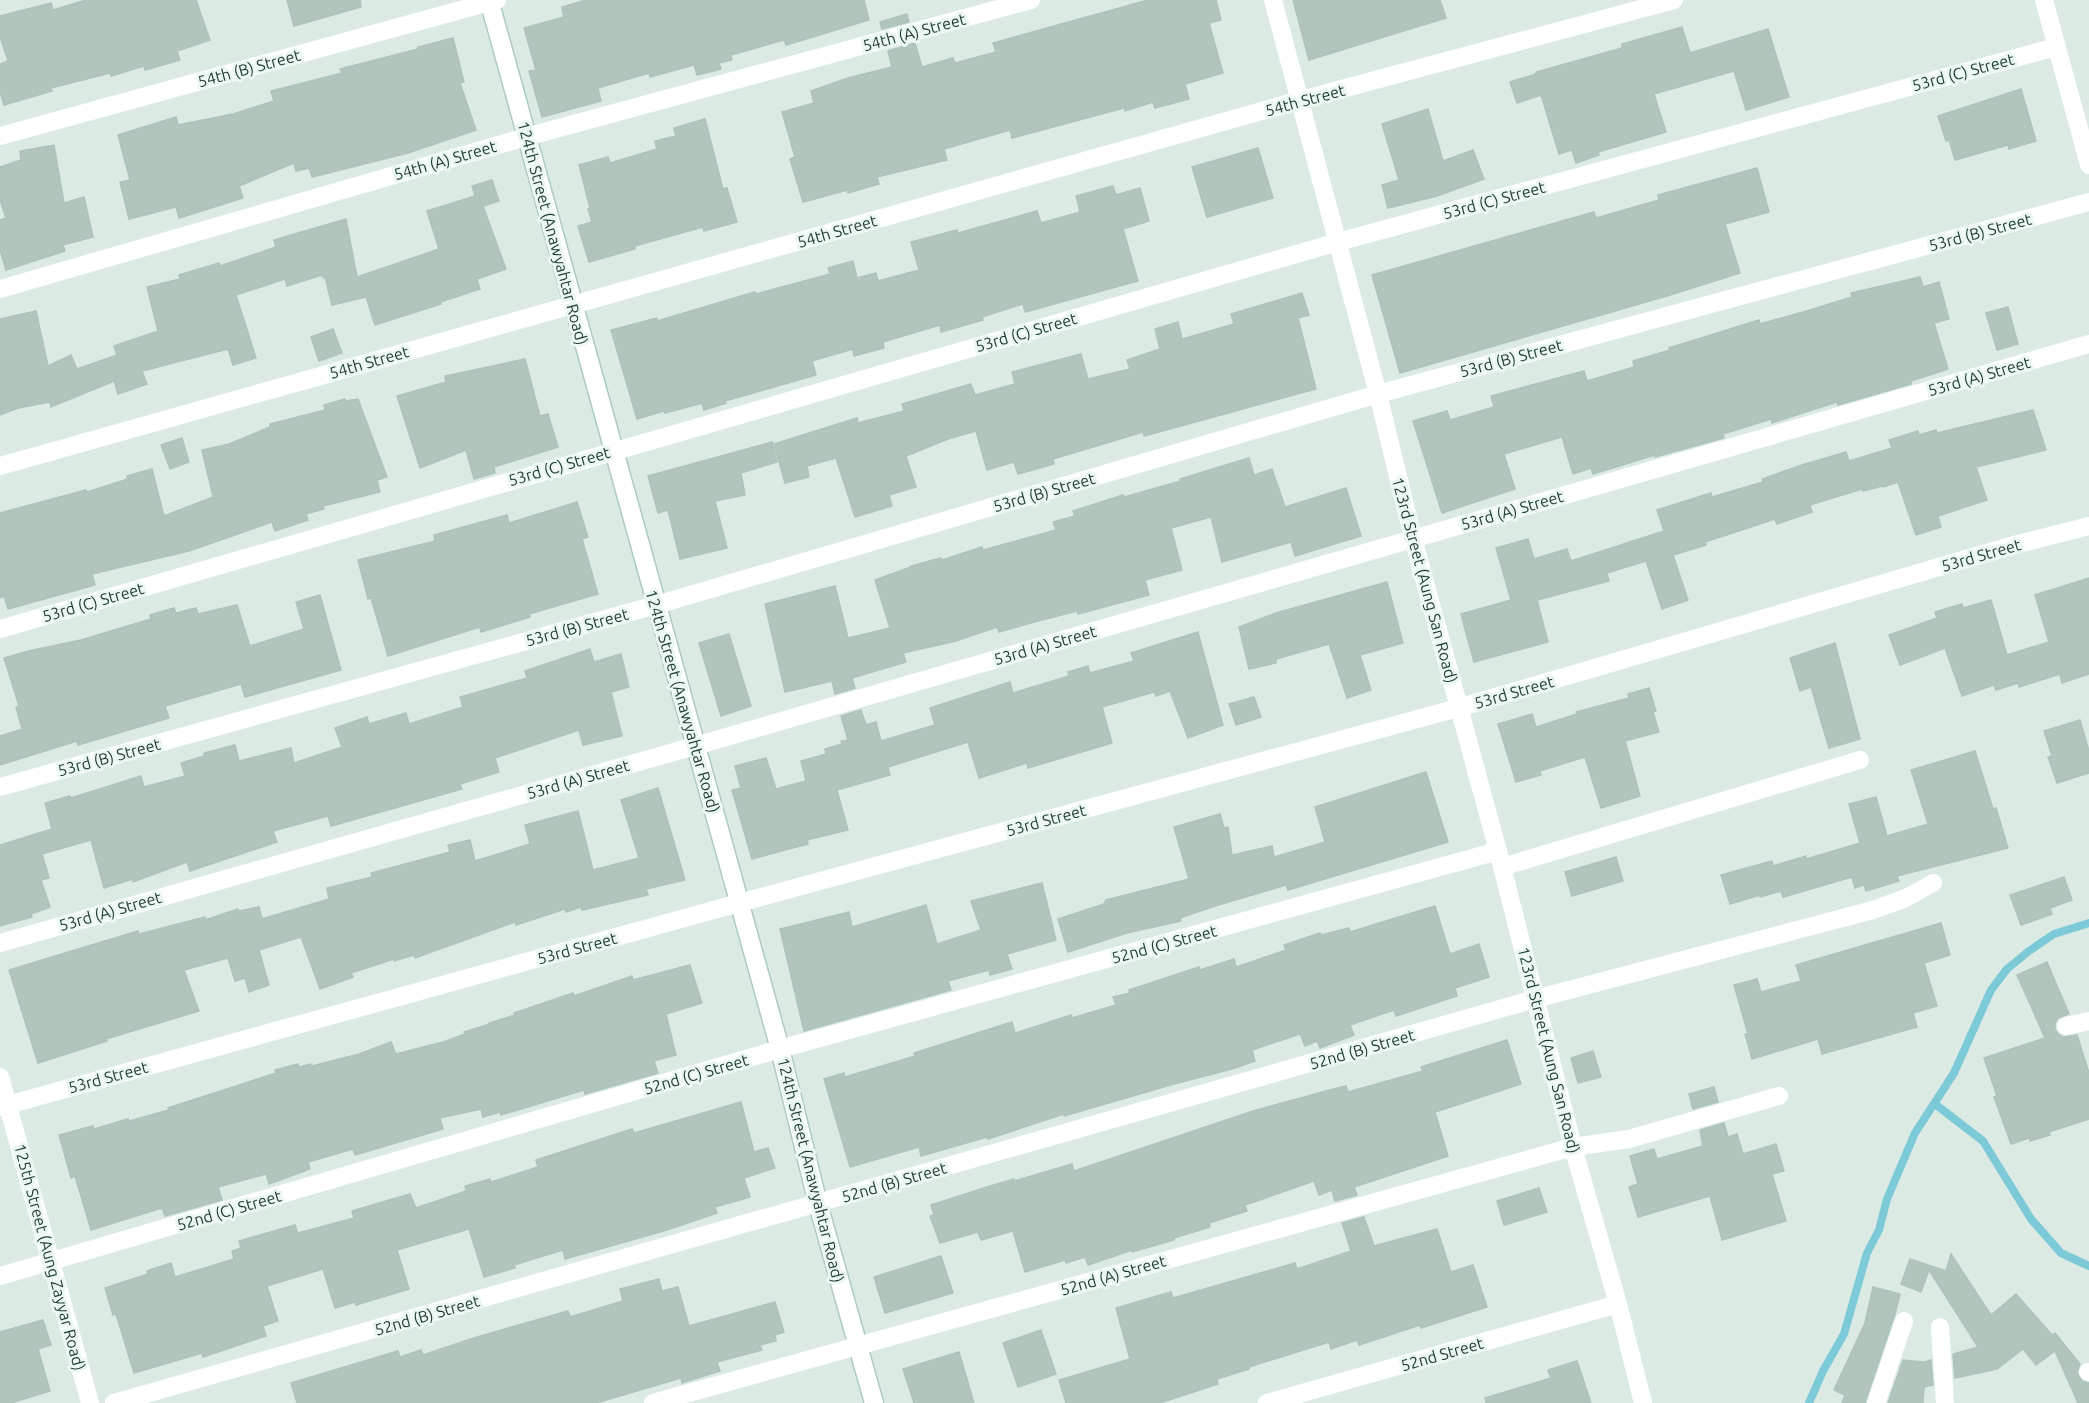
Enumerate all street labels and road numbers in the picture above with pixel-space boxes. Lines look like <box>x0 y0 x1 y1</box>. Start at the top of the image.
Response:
street label: 54th (A) Street <box>860 9 968 55</box>
street label: 54th (B) Street <box>196 45 303 91</box>
street label: 53rd (C) Street <box>1910 50 2017 95</box>
street label: 54th Street <box>1263 81 1348 119</box>
street label: 124th Street (Anawyahtar Road) <box>513 119 592 347</box>
street label: 54th (A) Street <box>392 137 499 184</box>
street label: 53rd (C) Street <box>1441 178 1548 223</box>
street label: 53rd (B) Street <box>1927 209 2034 255</box>
street label: 54th Street <box>795 211 879 251</box>
street label: 53rd (C) Street <box>973 309 1080 356</box>
street label: 53rd (B) Street <box>1458 335 1565 381</box>
street label: 54th Street <box>327 342 411 382</box>
street label: 53rd (A) Street <box>1926 353 2033 400</box>
street label: 53rd (C) Street <box>506 443 613 490</box>
street label: 53rd (B) Street <box>991 469 1098 516</box>
street label: 123rd Street (Aung San Road) <box>1388 475 1461 685</box>
street label: 53rd (A) Street <box>1459 487 1566 534</box>
street label: 53rd Street <box>1939 535 2023 575</box>
street label: 53rd (C) Street <box>40 579 147 626</box>
street label: 124th Street (Anawyahtar Road) <box>642 587 724 815</box>
street label: 53rd (B) Street <box>524 604 631 650</box>
street label: 53rd (A) Street <box>992 622 1099 669</box>
street label: 53rd Street <box>1472 672 1556 712</box>
street label: 53rd (B) Street <box>56 734 163 780</box>
street label: 53rd (A) Street <box>525 756 632 803</box>
street label: 53rd Street <box>1004 801 1089 839</box>
street label: 53rd (A) Street <box>57 888 164 935</box>
street label: 52nd (C) Street <box>1109 921 1220 968</box>
street label: 53rd Street <box>535 929 620 967</box>
street label: 123rd Street (Aung San Road) <box>1514 945 1583 1155</box>
street label: 52nd (B) Street <box>1307 1025 1418 1074</box>
street label: 52nd (C) Street <box>642 1050 751 1099</box>
street label: 124th Street (Anawyahtar Road) <box>773 1056 848 1285</box>
street label: 53rd Street <box>66 1058 151 1096</box>
street label: 125th Street (Aung Zayyar Road) <box>10 1142 89 1373</box>
street label: 52nd (B) Street <box>839 1158 950 1207</box>
street label: 52nd (C) Street <box>175 1186 284 1235</box>
street label: 52nd (A) Street <box>1058 1251 1169 1300</box>
street label: 52nd (B) Street <box>372 1291 483 1340</box>
street label: 52nd Street <box>1399 1333 1486 1374</box>

